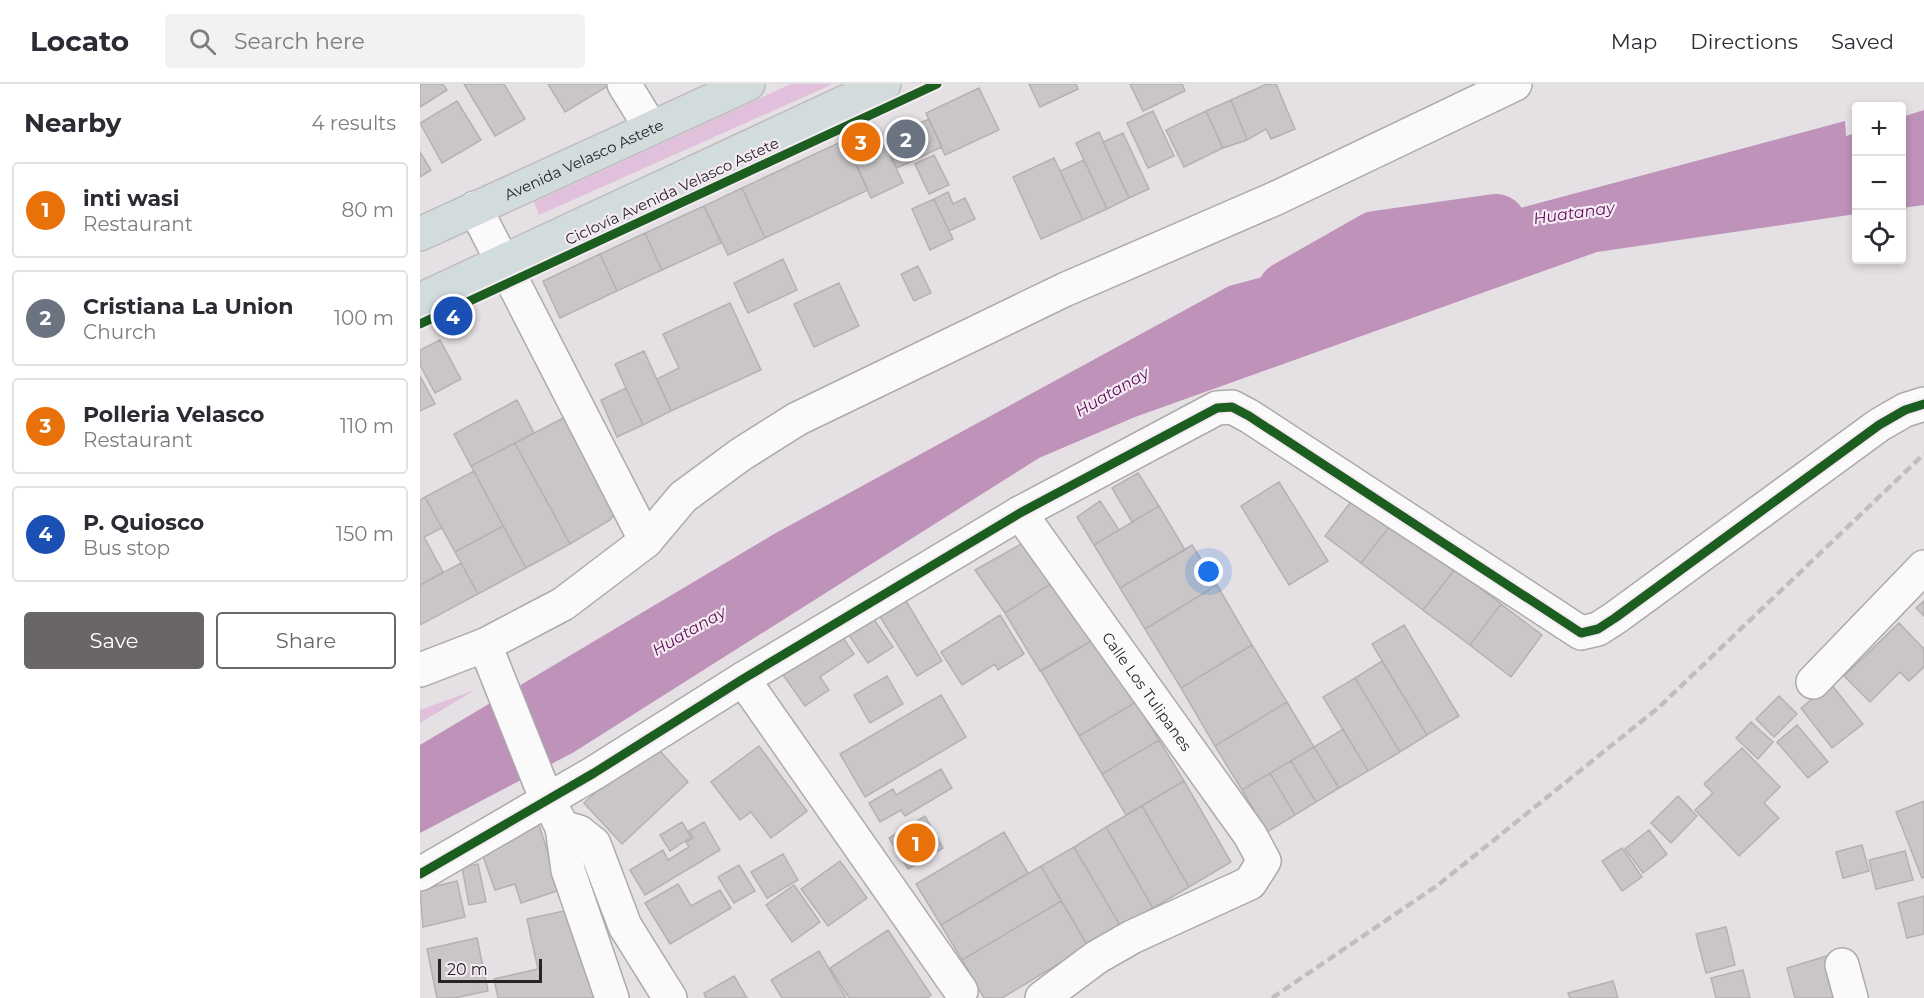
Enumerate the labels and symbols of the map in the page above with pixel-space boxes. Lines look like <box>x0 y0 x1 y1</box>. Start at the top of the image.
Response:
street label: Avenida Velasco Astete <box>501 115 666 204</box>
pin: 2 <box>886 116 926 162</box>
pin: 3 <box>842 120 880 164</box>
street label: Ciclovía Avenida Velasco Astete <box>562 133 782 249</box>
water label: Huatanay <box>1532 198 1617 228</box>
pin: 4 <box>434 294 472 338</box>
water label: Huatanay <box>1072 363 1153 421</box>
your location <box>1194 557 1223 586</box>
water label: Huatanay <box>649 602 730 660</box>
street label: Calle Los Tulipanes <box>1098 628 1196 755</box>
pin: 1 <box>896 820 936 866</box>
scale bar <box>438 956 542 984</box>

